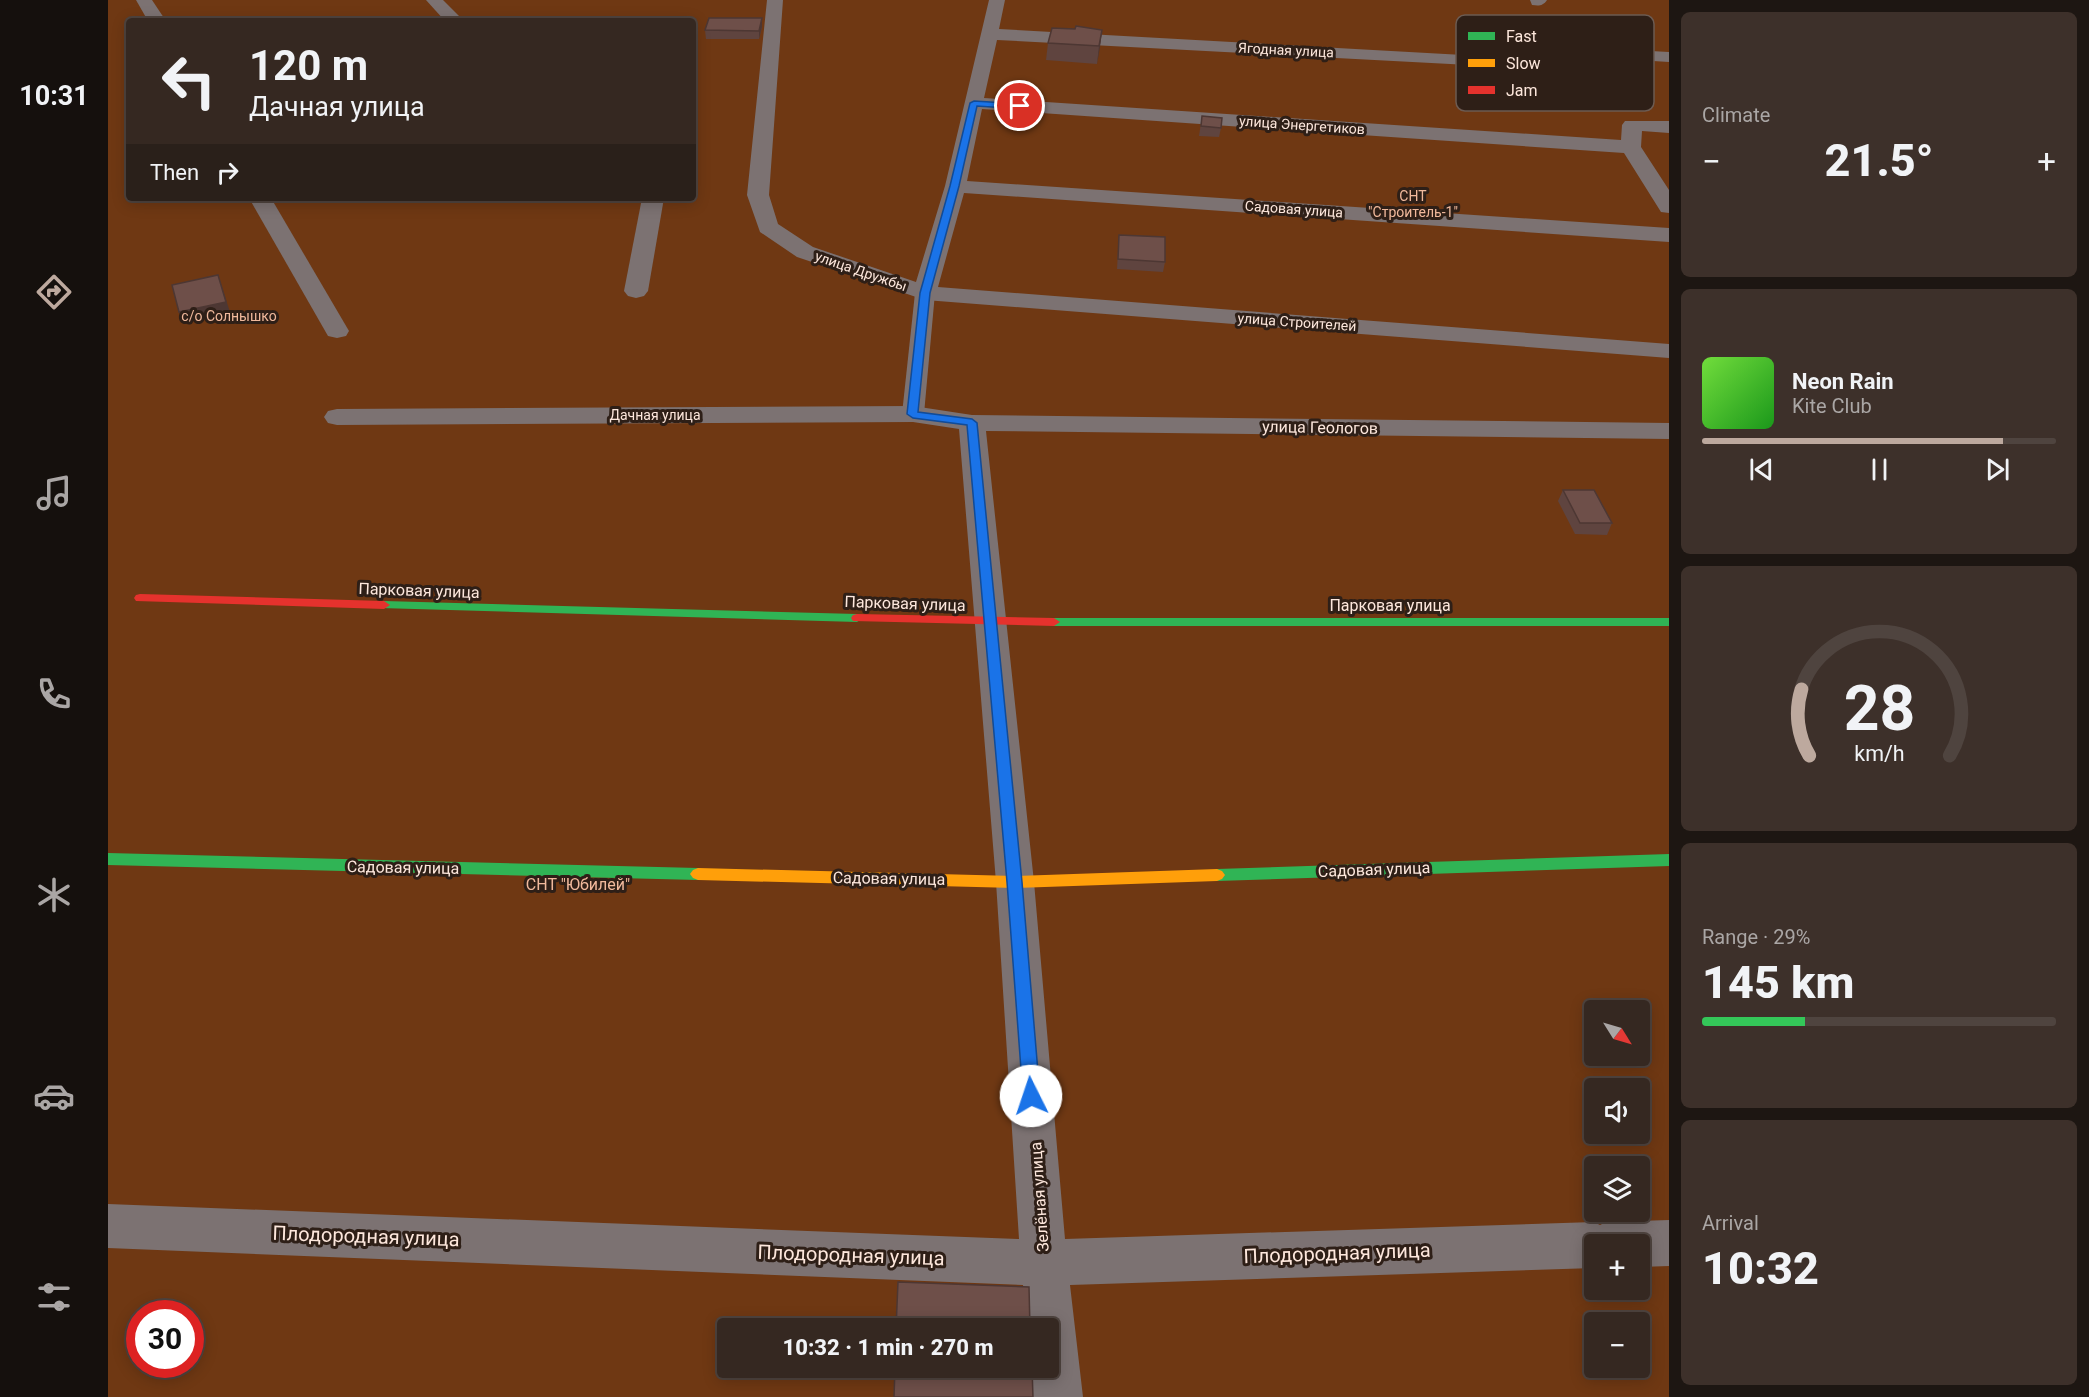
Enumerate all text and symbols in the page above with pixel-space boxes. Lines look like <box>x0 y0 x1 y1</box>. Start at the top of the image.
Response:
legend <box>1456 15 1654 111</box>
text: Fast <box>1506 27 1537 46</box>
street label: Ягодная улица <box>1238 40 1334 60</box>
text: 120 m <box>249 41 368 90</box>
icon: left <box>150 42 228 120</box>
text: Slow <box>1506 54 1541 73</box>
text: 10:31 <box>19 80 89 112</box>
pin <box>994 80 1045 131</box>
text: Jam <box>1506 81 1538 100</box>
icon: arrive <box>1003 89 1036 122</box>
text: Дачная улица <box>249 91 425 123</box>
text: Climate <box>1702 103 1770 127</box>
street label: улица Энергетиков <box>1239 113 1365 137</box>
text: 21.5° <box>1825 134 1934 187</box>
text: − <box>1702 142 1721 181</box>
text: + <box>2037 142 2056 181</box>
icon: right <box>211 156 244 189</box>
text: Then <box>150 160 199 185</box>
park label: СНТ "Строитель-1" <box>1368 188 1458 220</box>
street label: Садовая улица <box>1244 198 1344 220</box>
street label: улица Дружбы <box>813 248 909 294</box>
icon: directions <box>33 271 75 313</box>
park label: с/о Солнышко <box>181 308 277 324</box>
street label: улица Строителей <box>1237 310 1357 334</box>
text: Neon Rain <box>1792 369 1894 394</box>
text: Kite Club <box>1792 394 1872 418</box>
street label: Дачная улица <box>609 407 701 423</box>
street label: улица Геологов <box>1262 417 1378 438</box>
icon: previous <box>1745 453 1778 486</box>
icon: pause <box>1863 453 1896 486</box>
icon: next <box>1981 453 2014 486</box>
icon: music <box>33 472 75 514</box>
street label: Парковая улица <box>358 579 480 602</box>
street label: Парковая улица <box>844 592 966 615</box>
street label: Парковая улица <box>1329 596 1451 615</box>
text: 28 <box>1843 672 1915 745</box>
icon: phone <box>33 673 75 715</box>
text: km/h <box>1854 741 1904 766</box>
street label: Садовая улица <box>347 857 459 878</box>
street label: Садовая улица <box>1318 858 1431 881</box>
street label: Садовая улица <box>833 868 945 889</box>
icon: climate <box>33 874 75 916</box>
park label: СНТ "Юбилей" <box>526 875 630 894</box>
text: Range · 29% <box>1702 925 1810 949</box>
text: 145 km <box>1702 956 1854 1009</box>
north arrow <box>1584 1000 1650 1066</box>
map controls <box>1584 1000 1650 1378</box>
position arrow <box>999 1064 1063 1128</box>
icon: car <box>33 1075 75 1117</box>
button: sound <box>1584 1078 1650 1144</box>
street label: Зелёная улица <box>1026 1141 1053 1253</box>
button: layers <box>1584 1156 1650 1222</box>
text: Arrival <box>1702 1211 1759 1235</box>
street label: Плодородная улица <box>272 1221 460 1251</box>
button: + <box>1584 1234 1650 1300</box>
street label: Плодородная улица <box>1243 1238 1431 1268</box>
street label: Плодородная улица <box>757 1240 945 1270</box>
text: 10:32 <box>1702 1242 1819 1295</box>
icon: filters <box>33 1276 75 1318</box>
speed limit sign: 30 <box>126 1300 204 1378</box>
button: − <box>1584 1312 1650 1378</box>
text: 10:32 · 1 min · 270 m <box>783 1335 993 1360</box>

